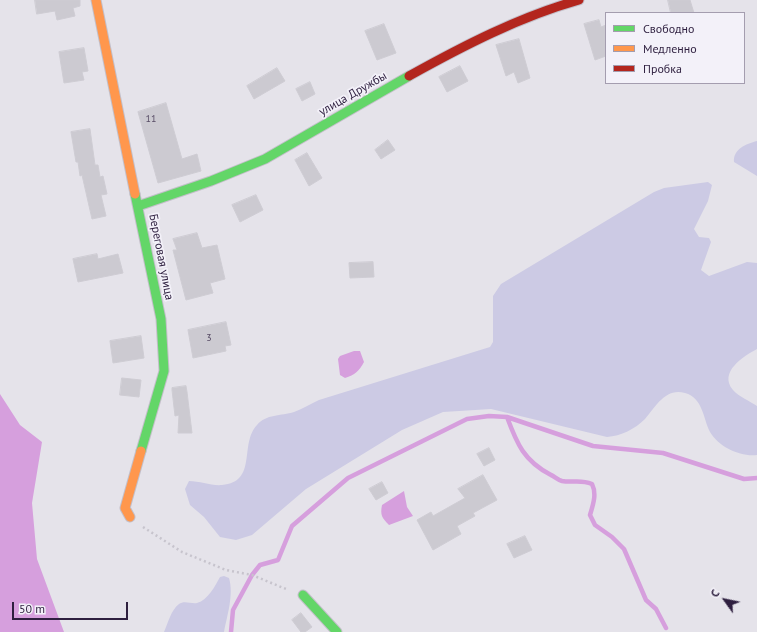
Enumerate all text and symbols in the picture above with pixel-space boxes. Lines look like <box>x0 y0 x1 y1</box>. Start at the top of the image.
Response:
legend <box>605 12 745 84</box>
text: Свободно <box>643 21 694 36</box>
text: Медленно <box>643 41 697 56</box>
text: Пробка <box>643 61 682 76</box>
street label: улица Дружбы <box>317 69 389 119</box>
house number: 11 <box>146 113 156 125</box>
street label: Береговая улица <box>146 213 176 301</box>
house number: 3 <box>206 332 212 344</box>
north arrow <box>705 580 745 620</box>
text: С <box>707 587 722 600</box>
scale bar <box>14 594 130 620</box>
text: 50 m <box>19 601 45 616</box>

